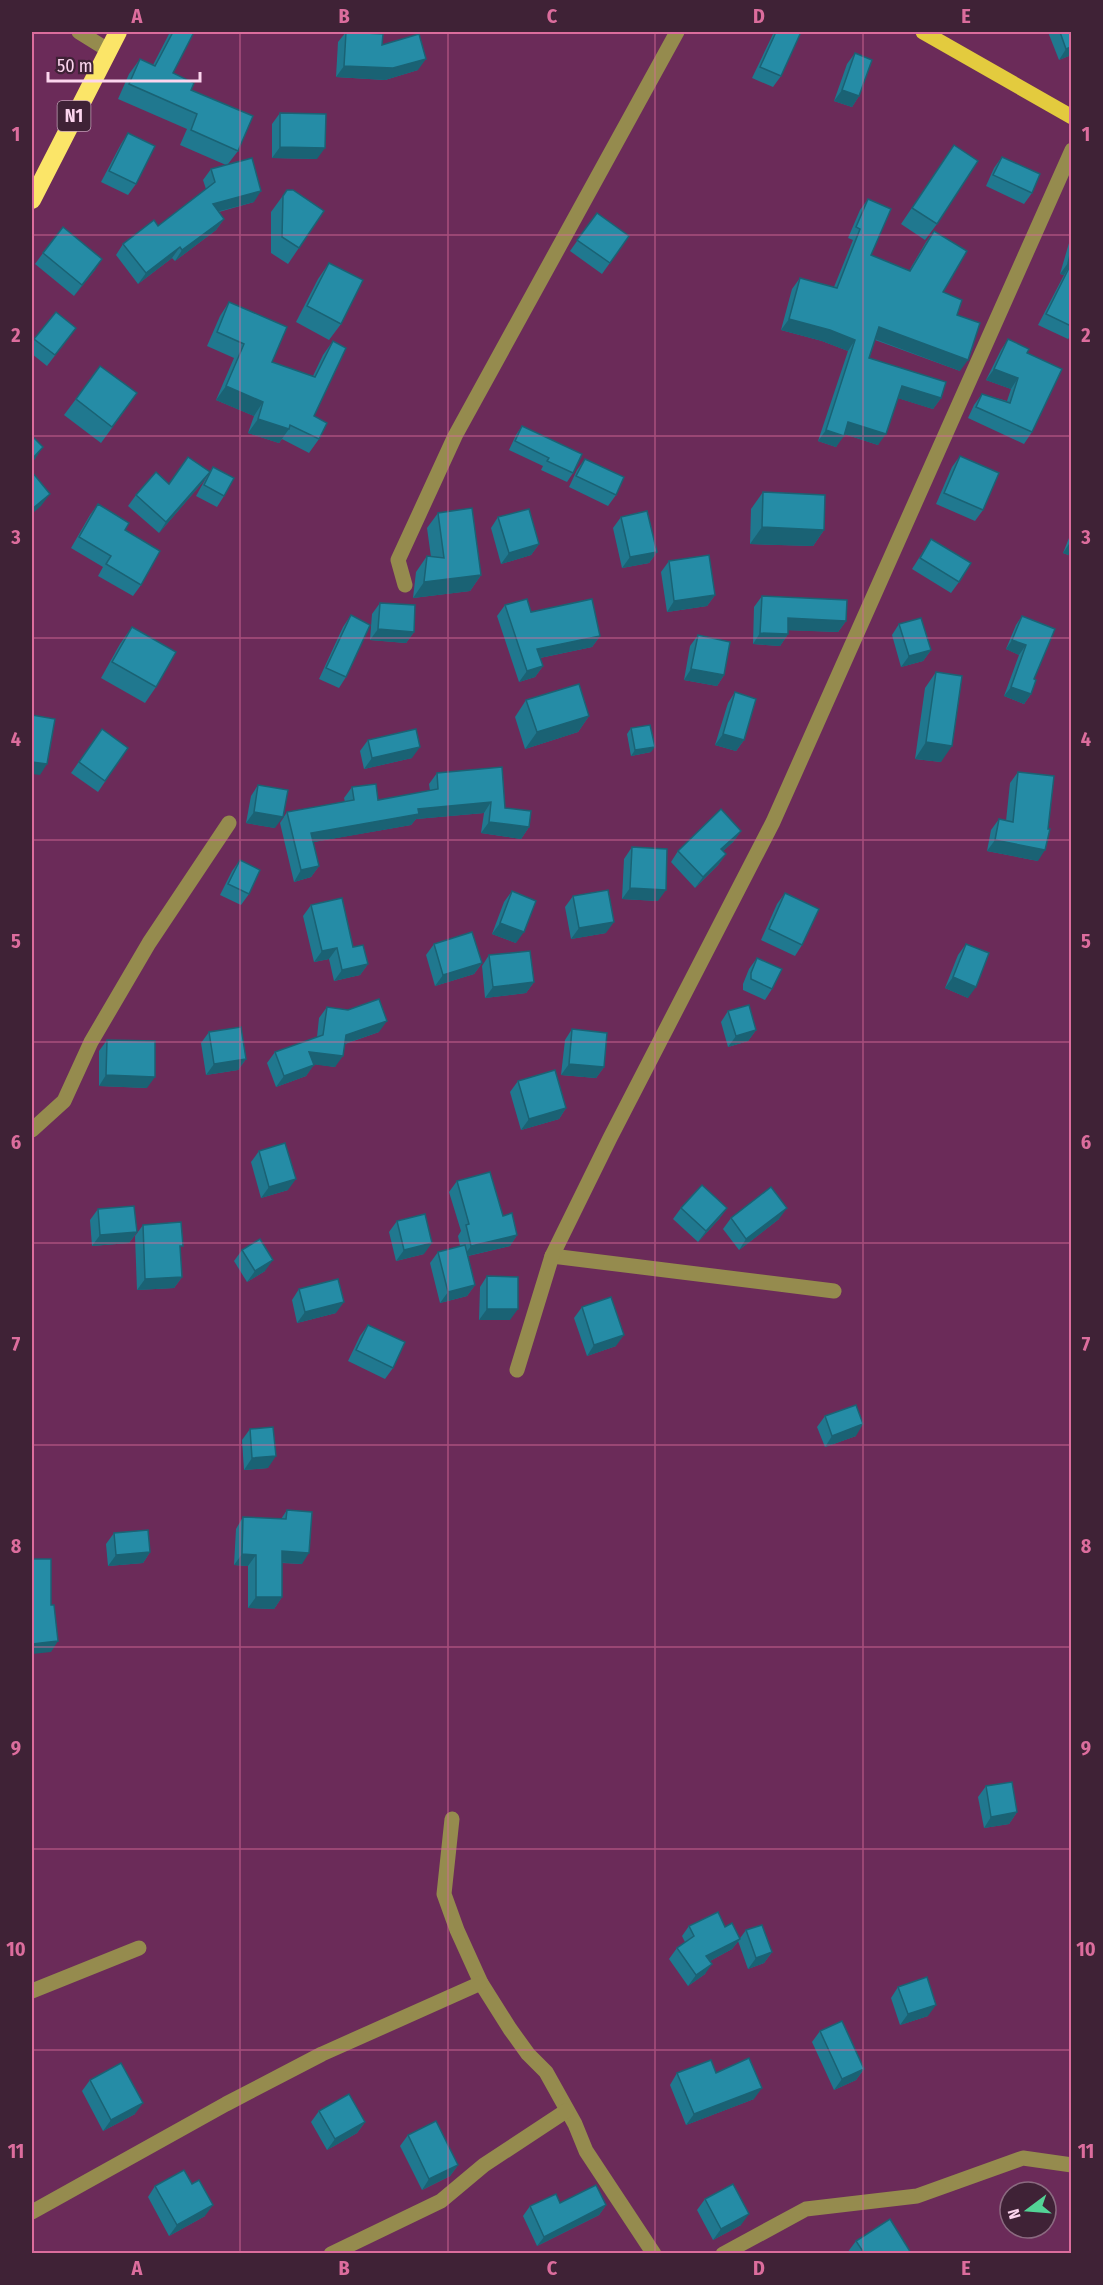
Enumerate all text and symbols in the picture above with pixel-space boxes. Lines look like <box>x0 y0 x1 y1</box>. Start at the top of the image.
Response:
text: A <box>131 4 144 28</box>
text: B <box>338 4 350 28</box>
text: C <box>547 4 558 28</box>
text: D <box>753 4 765 28</box>
text: E <box>961 4 971 28</box>
scale bar <box>48 45 200 83</box>
text: 50 m <box>57 55 93 77</box>
road number: N1 <box>58 101 90 131</box>
text: 1 <box>12 122 20 146</box>
text: 1 <box>1082 122 1090 146</box>
text: 2 <box>10 323 21 347</box>
text: 2 <box>1080 323 1091 347</box>
text: 3 <box>10 525 21 549</box>
text: 3 <box>1080 525 1091 549</box>
text: 4 <box>11 727 21 751</box>
text: 4 <box>1081 727 1091 751</box>
text: 5 <box>11 929 21 953</box>
text: 5 <box>1081 929 1091 953</box>
text: 6 <box>11 1130 21 1154</box>
text: 6 <box>1081 1130 1091 1154</box>
text: 7 <box>12 1332 21 1356</box>
text: 7 <box>1082 1332 1091 1356</box>
text: 8 <box>11 1534 22 1558</box>
text: 8 <box>1081 1534 1092 1558</box>
text: 9 <box>11 1736 21 1760</box>
text: 9 <box>1081 1736 1091 1760</box>
text: 10 <box>6 1937 26 1961</box>
text: 10 <box>1076 1937 1096 1961</box>
text: 11 <box>8 2139 24 2163</box>
text: 11 <box>1078 2139 1094 2163</box>
north arrow <box>998 2180 1058 2240</box>
text: N <box>1004 2207 1025 2221</box>
text: A <box>131 2256 144 2280</box>
text: B <box>338 2256 350 2280</box>
text: C <box>547 2256 558 2280</box>
text: D <box>753 2256 765 2280</box>
text: E <box>961 2256 971 2280</box>

